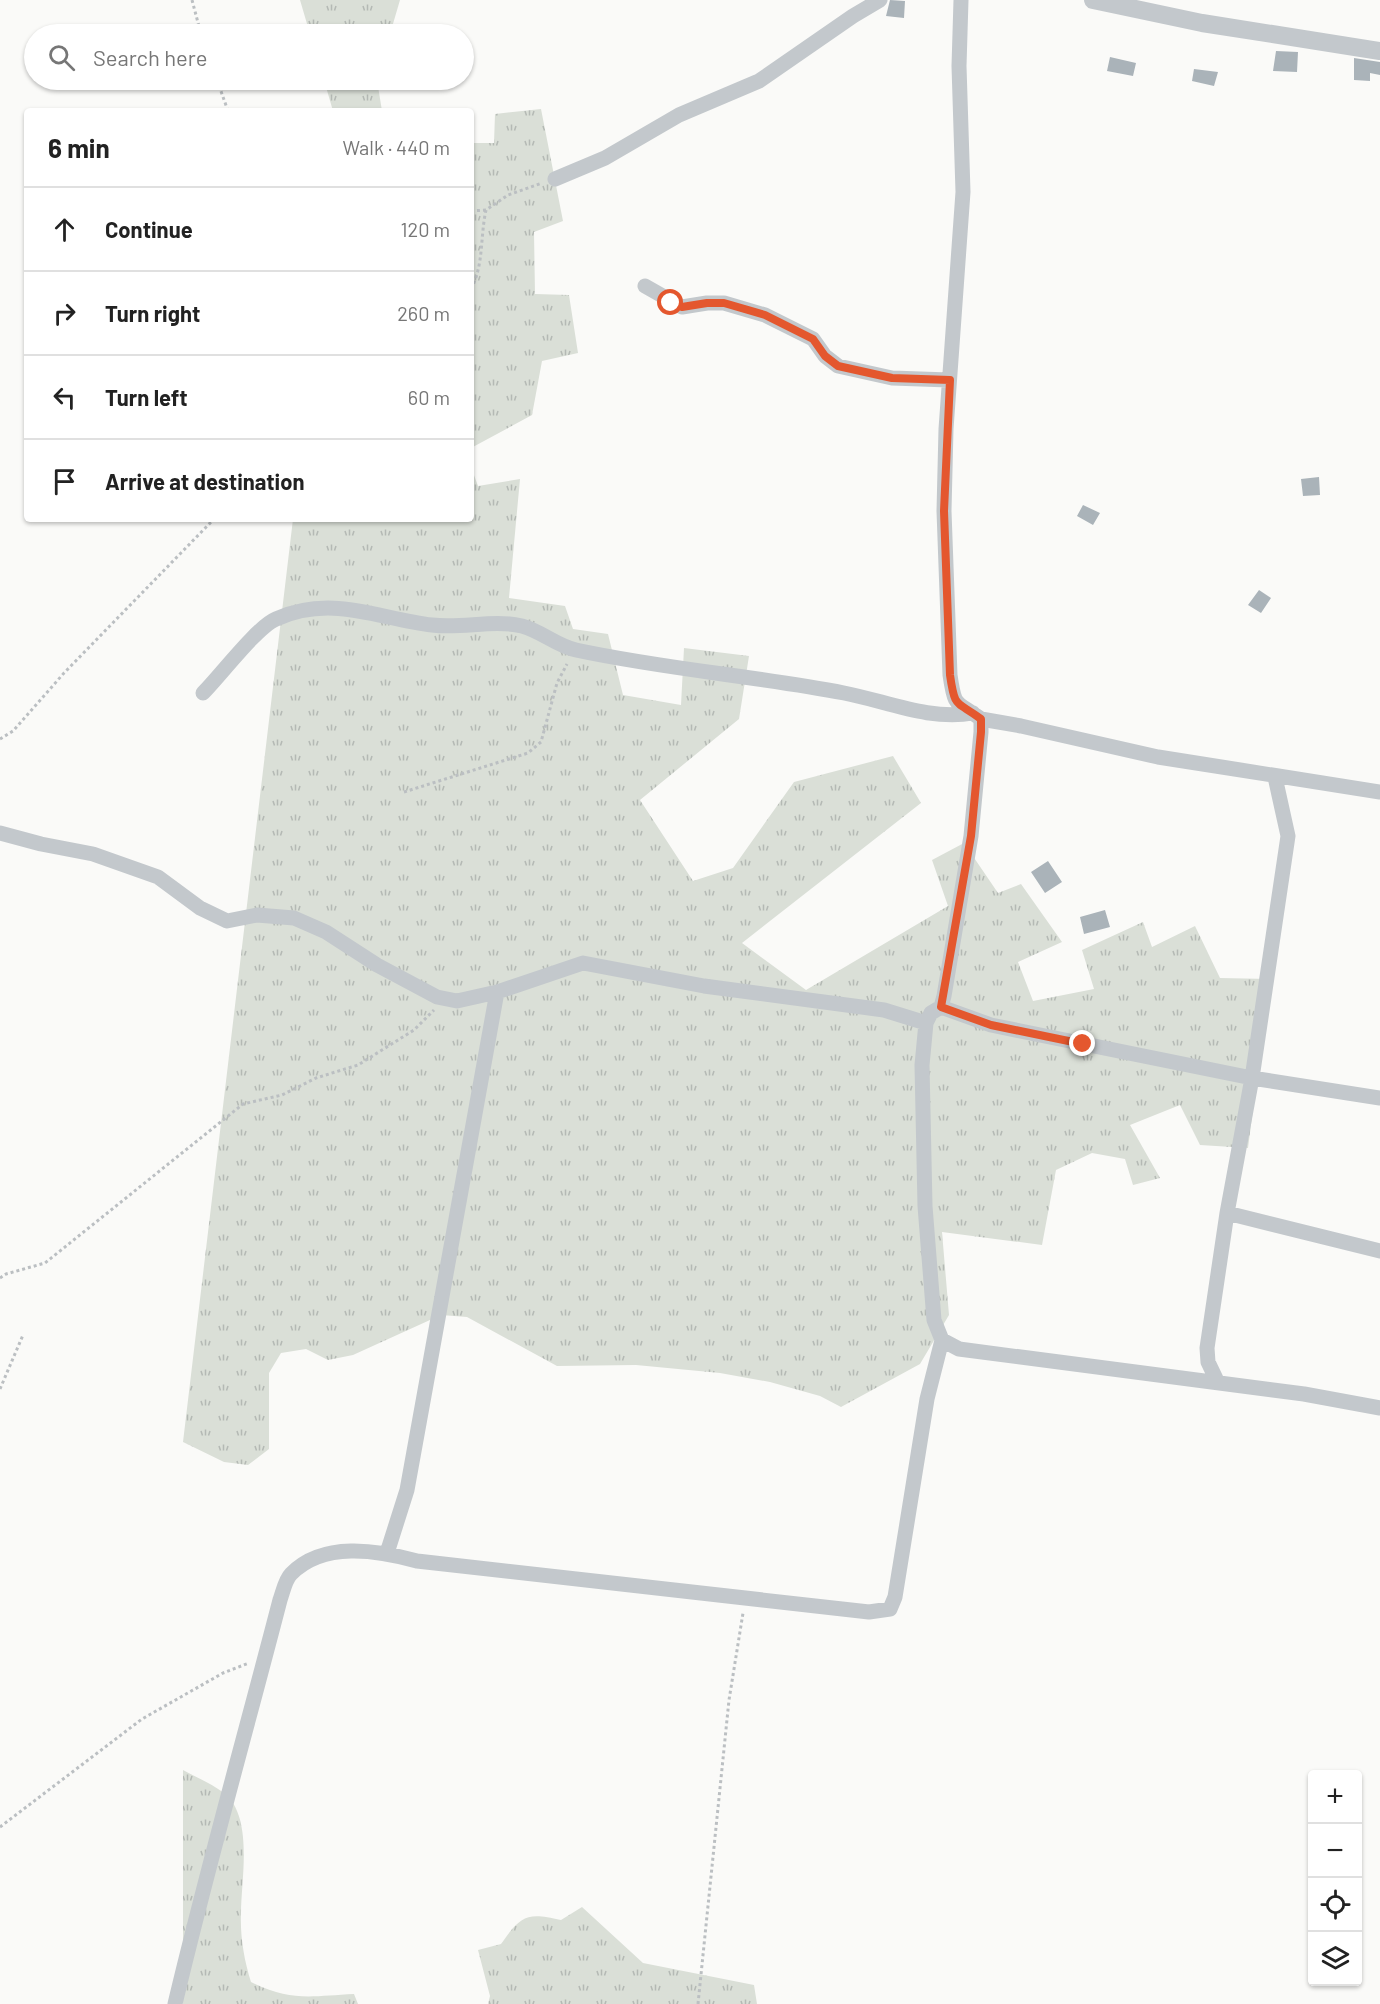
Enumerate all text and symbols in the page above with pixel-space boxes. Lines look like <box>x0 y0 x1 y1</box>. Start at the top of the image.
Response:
search box <box>24 24 474 90</box>
icon: search <box>45 41 78 74</box>
text: Search here <box>93 44 207 70</box>
text: 6 min <box>48 132 110 163</box>
text: Walk · 440 m <box>342 135 450 159</box>
icon: ahead <box>48 213 81 246</box>
text: Continue <box>105 216 193 242</box>
text: 120 m <box>400 217 450 241</box>
route start <box>657 289 683 315</box>
icon: right <box>48 297 81 330</box>
text: Turn right <box>105 300 200 326</box>
text: 260 m <box>397 301 450 325</box>
icon: left <box>48 381 81 414</box>
text: Turn left <box>105 384 188 410</box>
text: 60 m <box>408 385 450 409</box>
icon: arrive <box>48 465 81 498</box>
text: Arrive at destination <box>105 468 304 494</box>
route end <box>1069 1030 1095 1056</box>
map controls <box>1308 1770 1362 1986</box>
button: + <box>1308 1770 1362 1824</box>
button: − <box>1308 1824 1362 1878</box>
button: locate <box>1308 1878 1362 1932</box>
button: layers <box>1308 1932 1362 1986</box>

